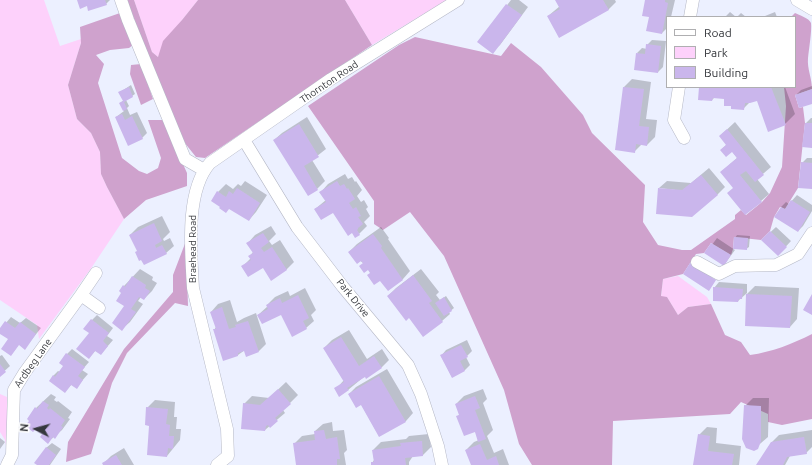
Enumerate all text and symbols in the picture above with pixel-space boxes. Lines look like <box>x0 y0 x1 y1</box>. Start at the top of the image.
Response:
legend <box>666 16 796 88</box>
text: Road <box>704 26 732 39</box>
text: Park <box>704 46 728 59</box>
street label: Thornton Road <box>298 58 360 106</box>
text: Building <box>704 66 748 79</box>
street label: Braehead Road <box>187 215 199 283</box>
street label: Park Drive <box>334 276 372 320</box>
street label: Ardbeg Lane <box>12 336 54 390</box>
north arrow <box>16 409 56 449</box>
text: N <box>18 423 30 432</box>

